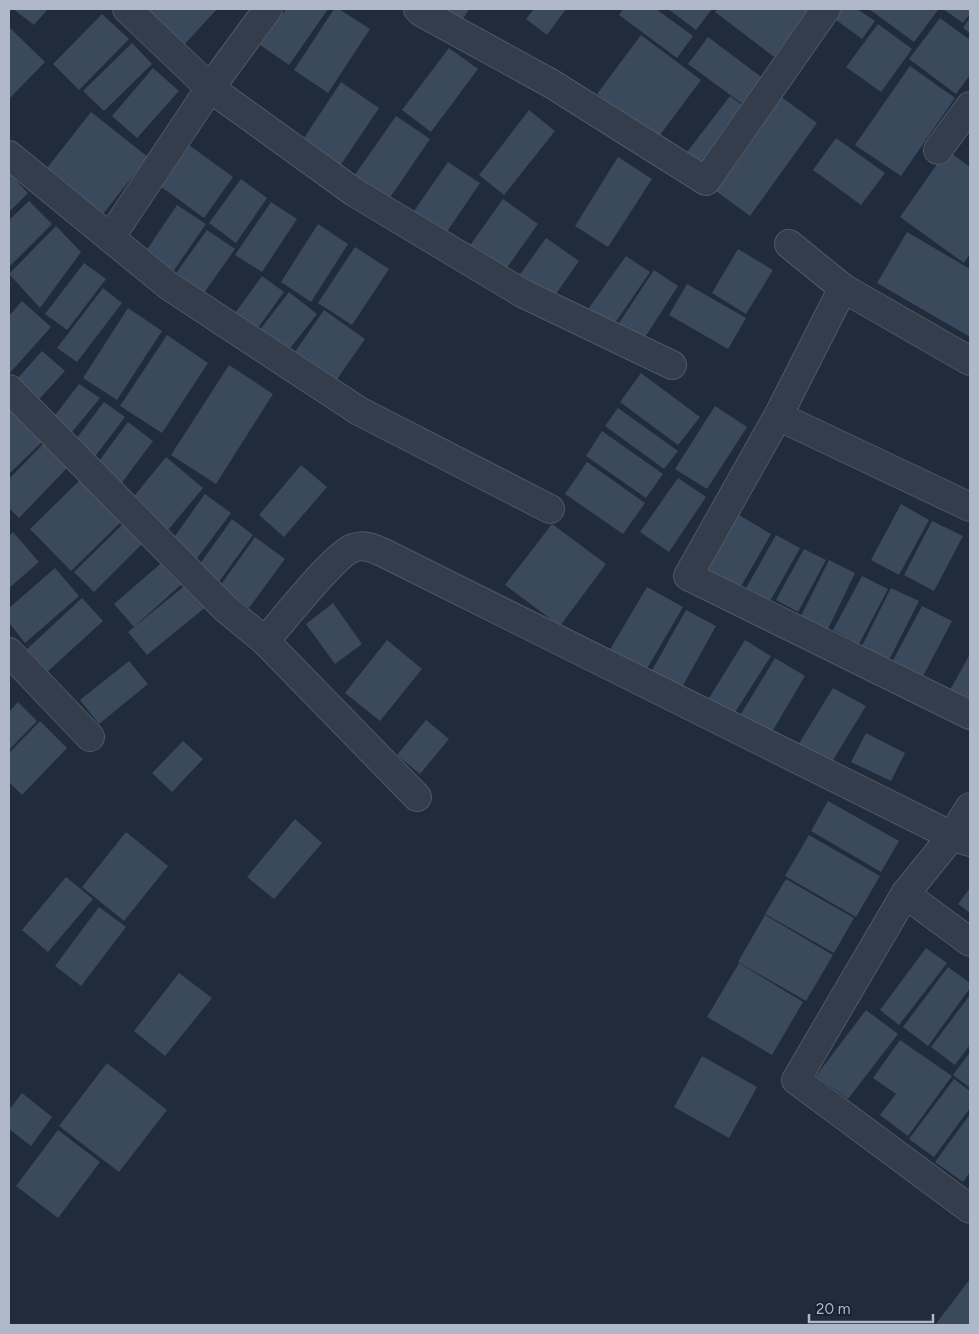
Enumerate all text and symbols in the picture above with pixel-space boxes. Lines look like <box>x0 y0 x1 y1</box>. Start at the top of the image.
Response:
scale bar <box>809 1292 933 1324</box>
text: 20 m <box>816 1300 850 1318</box>

